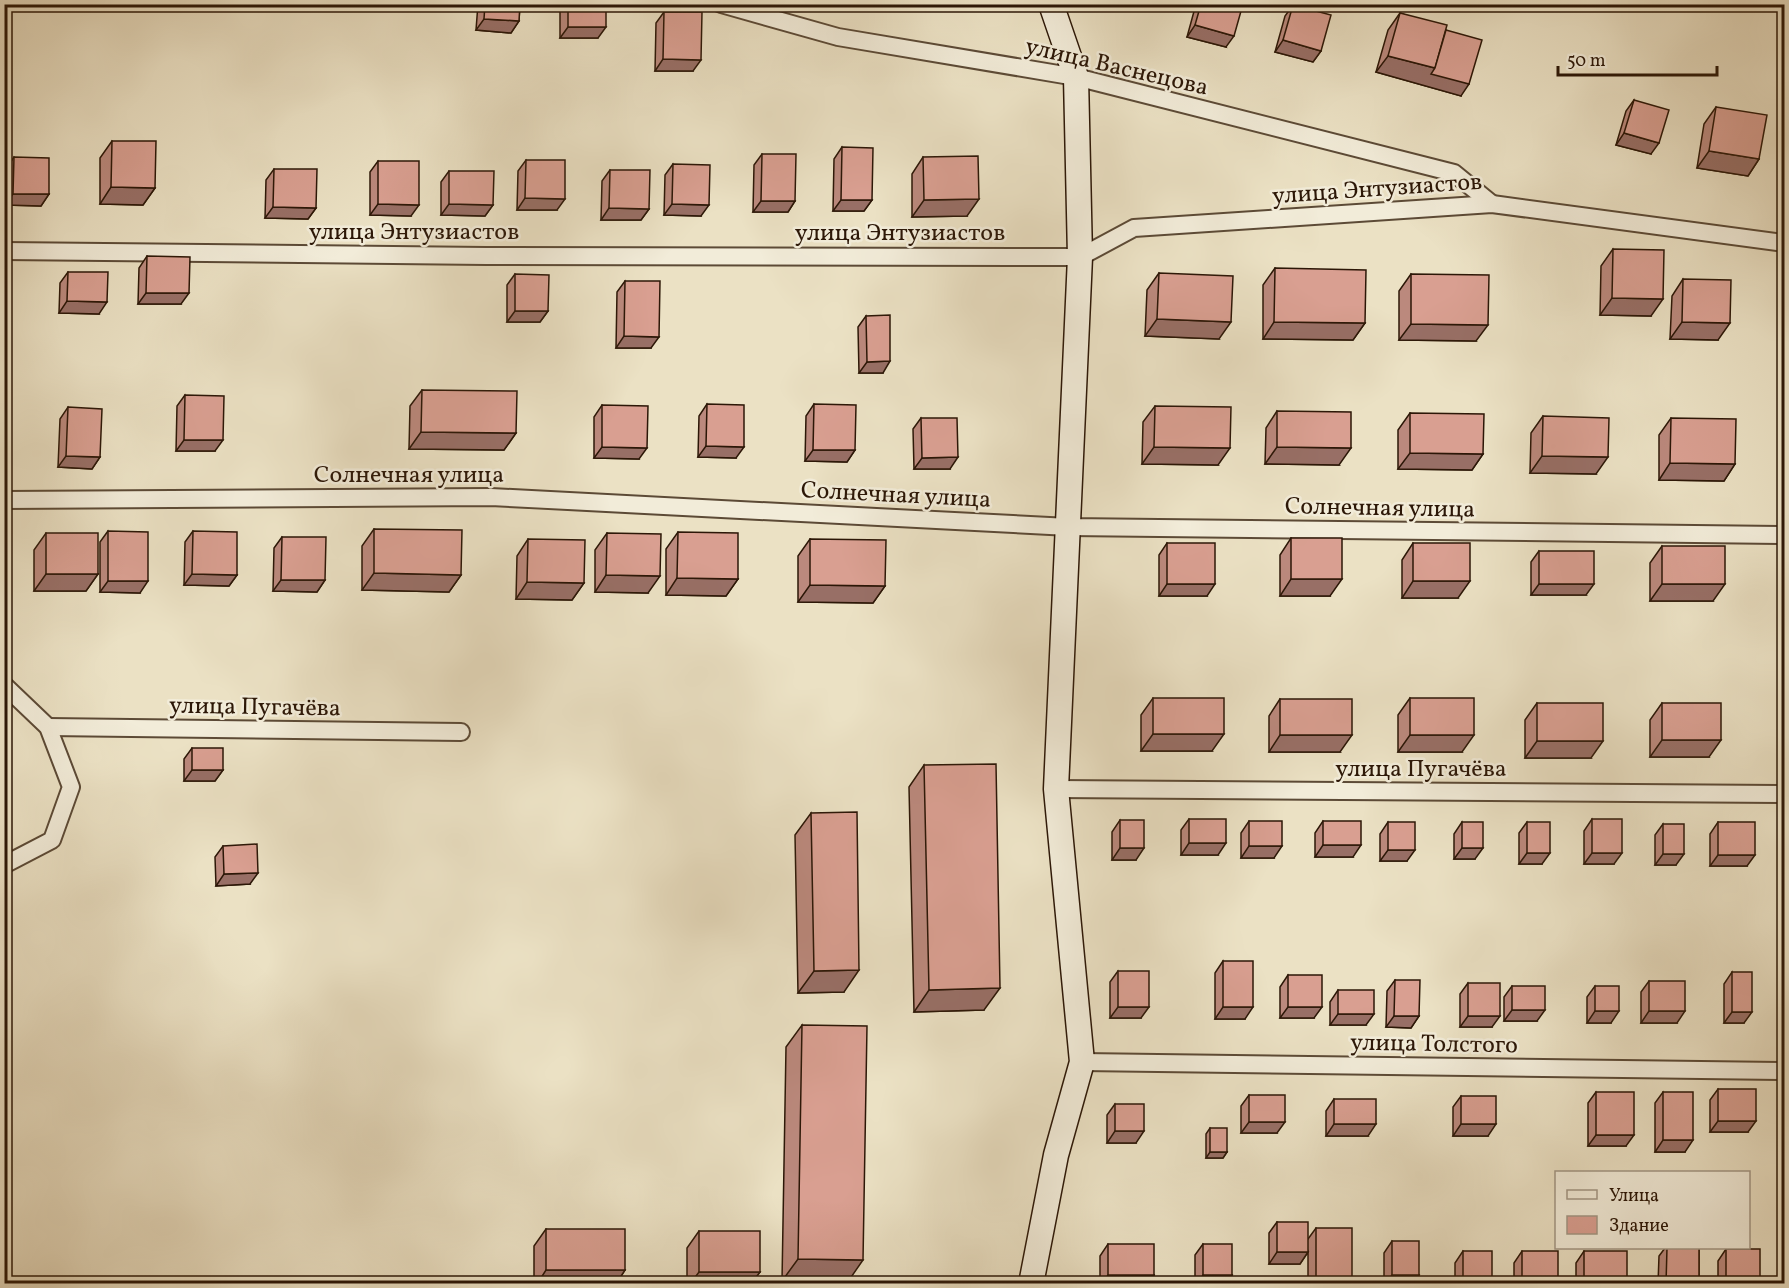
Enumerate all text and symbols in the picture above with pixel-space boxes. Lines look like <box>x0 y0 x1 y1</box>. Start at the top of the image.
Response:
street label: улица Васнецова <box>1022 30 1211 106</box>
scale bar <box>1558 39 1717 77</box>
text: 50 m <box>1567 49 1606 74</box>
street label: улица Энтузиастов <box>1271 166 1483 214</box>
street label: улица Энтузиастов <box>309 216 519 250</box>
street label: улица Энтузиастов <box>795 217 1005 251</box>
street label: Солнечная улица <box>314 459 504 493</box>
street label: Солнечная улица <box>800 474 992 518</box>
street label: Солнечная улица <box>1284 490 1475 528</box>
street label: улица Пугачёва <box>169 690 341 726</box>
street label: улица Пугачёва <box>1335 753 1507 787</box>
street label: улица Толстого <box>1350 1027 1518 1063</box>
legend <box>1555 1171 1750 1249</box>
text: Улица <box>1609 1184 1659 1209</box>
text: Здание <box>1609 1214 1669 1239</box>

